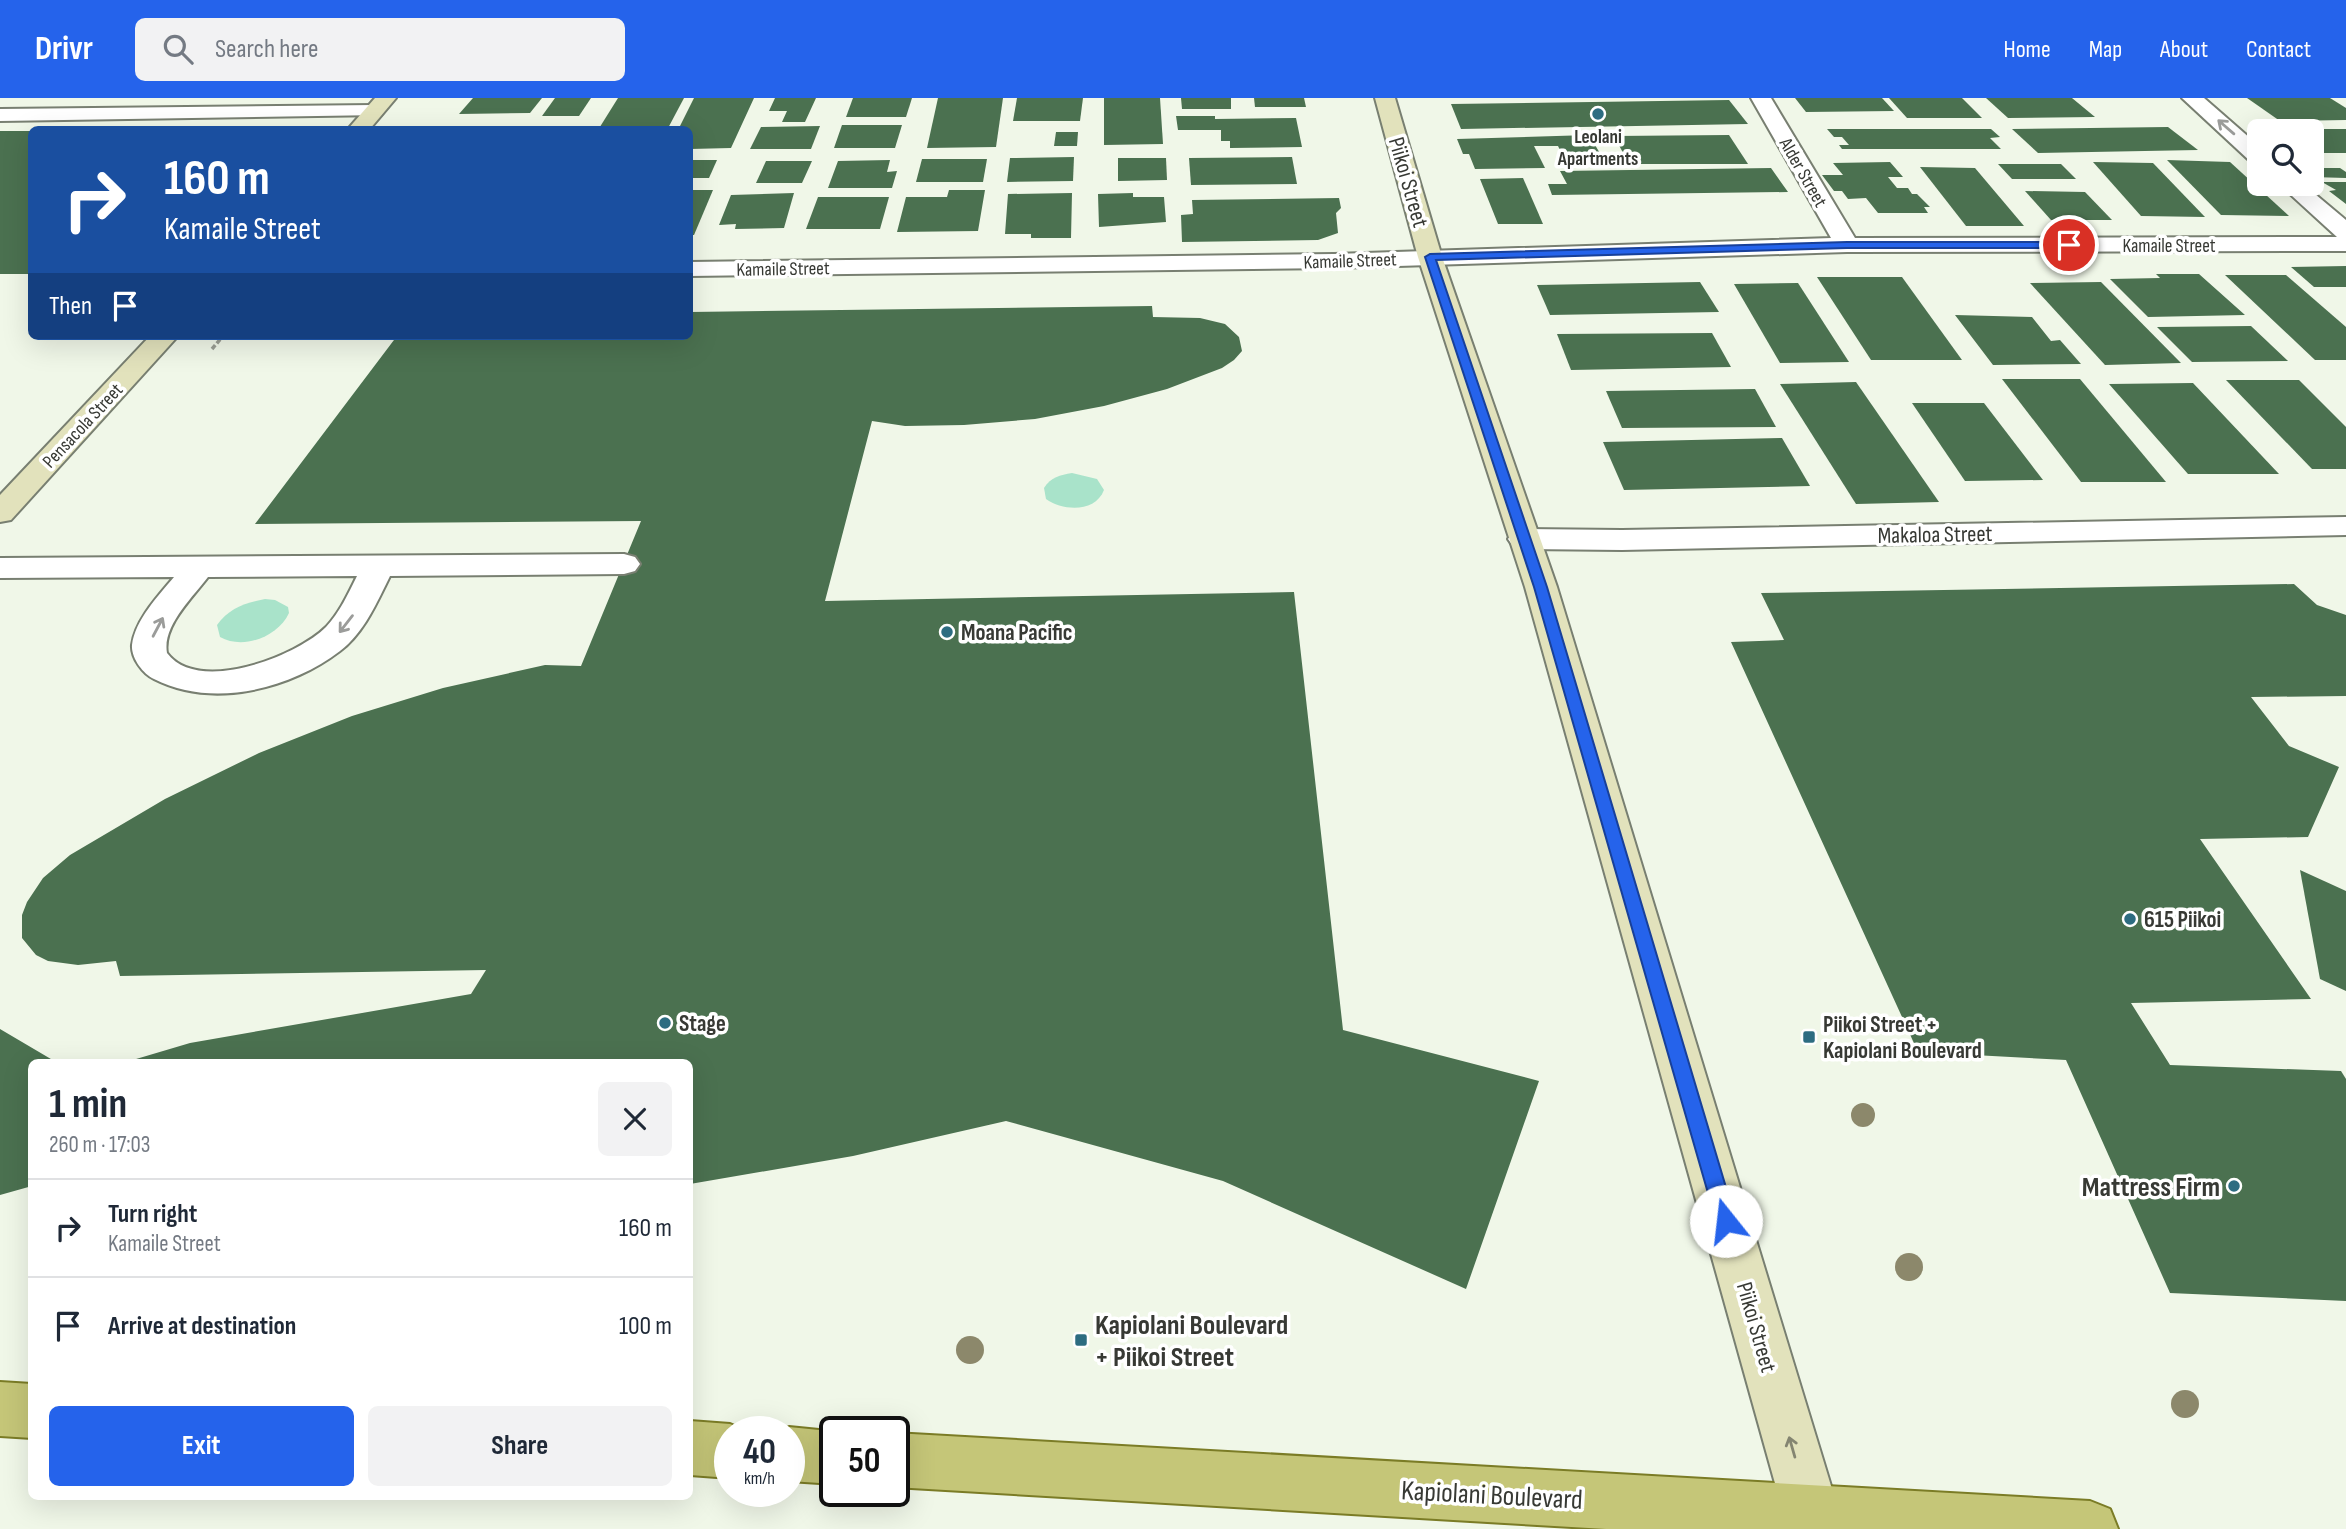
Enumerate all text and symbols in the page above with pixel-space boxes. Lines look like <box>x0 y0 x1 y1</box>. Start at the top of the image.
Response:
search box <box>135 18 625 81</box>
text: Drivr <box>35 29 93 69</box>
icon: search <box>159 30 197 68</box>
text: Search here <box>215 34 318 65</box>
text: Home <box>2003 35 2051 64</box>
text: Map <box>2089 35 2122 64</box>
text: About <box>2160 35 2208 64</box>
text: Contact <box>2246 35 2311 64</box>
marker: Leolani Apartments <box>1590 106 1606 122</box>
one-way arrow <box>2217 119 2235 135</box>
map controls <box>2247 119 2324 196</box>
button: search <box>2247 119 2324 196</box>
place label: Leolani Apartments <box>1557 126 1638 171</box>
street label: Alder Street <box>1773 133 1832 212</box>
street label: Piikoi Street <box>1382 134 1434 231</box>
text: 160 m <box>164 150 270 209</box>
icon: right <box>49 154 140 245</box>
text: Kamaile Street <box>164 210 321 249</box>
pin <box>2039 215 2099 275</box>
icon: arrive <box>2050 226 2088 264</box>
street label: Kamaile Street <box>2122 235 2216 258</box>
street label: Kamaile Street <box>1303 248 1397 275</box>
street label: Kamaile Street <box>736 257 830 282</box>
icon: arrive <box>106 287 144 325</box>
text: Then <box>49 291 92 322</box>
street label: Pensacola Street <box>38 379 128 473</box>
street label: Makaloa Street <box>1877 520 1993 550</box>
one-way arrow <box>338 614 353 632</box>
one-way arrow <box>151 617 165 638</box>
place label: Moana Pacific <box>961 619 1073 647</box>
marker: Moana Pacific <box>939 624 955 640</box>
place label: 615 Piikoi <box>2144 906 2221 934</box>
marker: 615 Piikoi <box>2122 911 2138 927</box>
place label: Stage <box>679 1010 726 1038</box>
place label: Piikoi Street + Kapiolani Boulevard <box>1823 1011 1982 1065</box>
marker: Stage <box>657 1015 673 1031</box>
marker: Piikoi Street + Kapiolani Boulevard <box>1801 1029 1817 1045</box>
text: 1 min <box>49 1079 127 1130</box>
button: close <box>598 1082 672 1156</box>
text: 260 m · 17:03 <box>49 1131 150 1159</box>
place label: Mattress Firm <box>2082 1171 2220 1204</box>
marker: Mattress Firm <box>2226 1178 2242 1194</box>
position arrow <box>1689 1184 1763 1258</box>
text: Turn right <box>108 1199 197 1230</box>
icon: right <box>49 1209 87 1247</box>
text: 160 m <box>619 1213 672 1244</box>
text: Kamaile Street <box>108 1230 221 1258</box>
street label: Piikoi Street <box>1730 1279 1782 1376</box>
icon: arrive <box>49 1307 87 1345</box>
place label: Kapiolani Boulevard + Piikoi Street <box>1095 1309 1288 1374</box>
text: Arrive at destination <box>108 1311 296 1342</box>
text: 100 m <box>619 1311 672 1342</box>
marker: Kapiolani Boulevard + Piikoi Street <box>1073 1332 1089 1348</box>
button: Exit <box>49 1406 354 1486</box>
button: Share <box>368 1406 672 1486</box>
speed limit sign: 50 <box>819 1416 910 1507</box>
text: 40 <box>743 1431 776 1474</box>
one-way arrow <box>1785 1436 1798 1458</box>
text: km/h <box>744 1468 775 1489</box>
street label: Kapiolani Boulevard <box>1400 1474 1584 1517</box>

